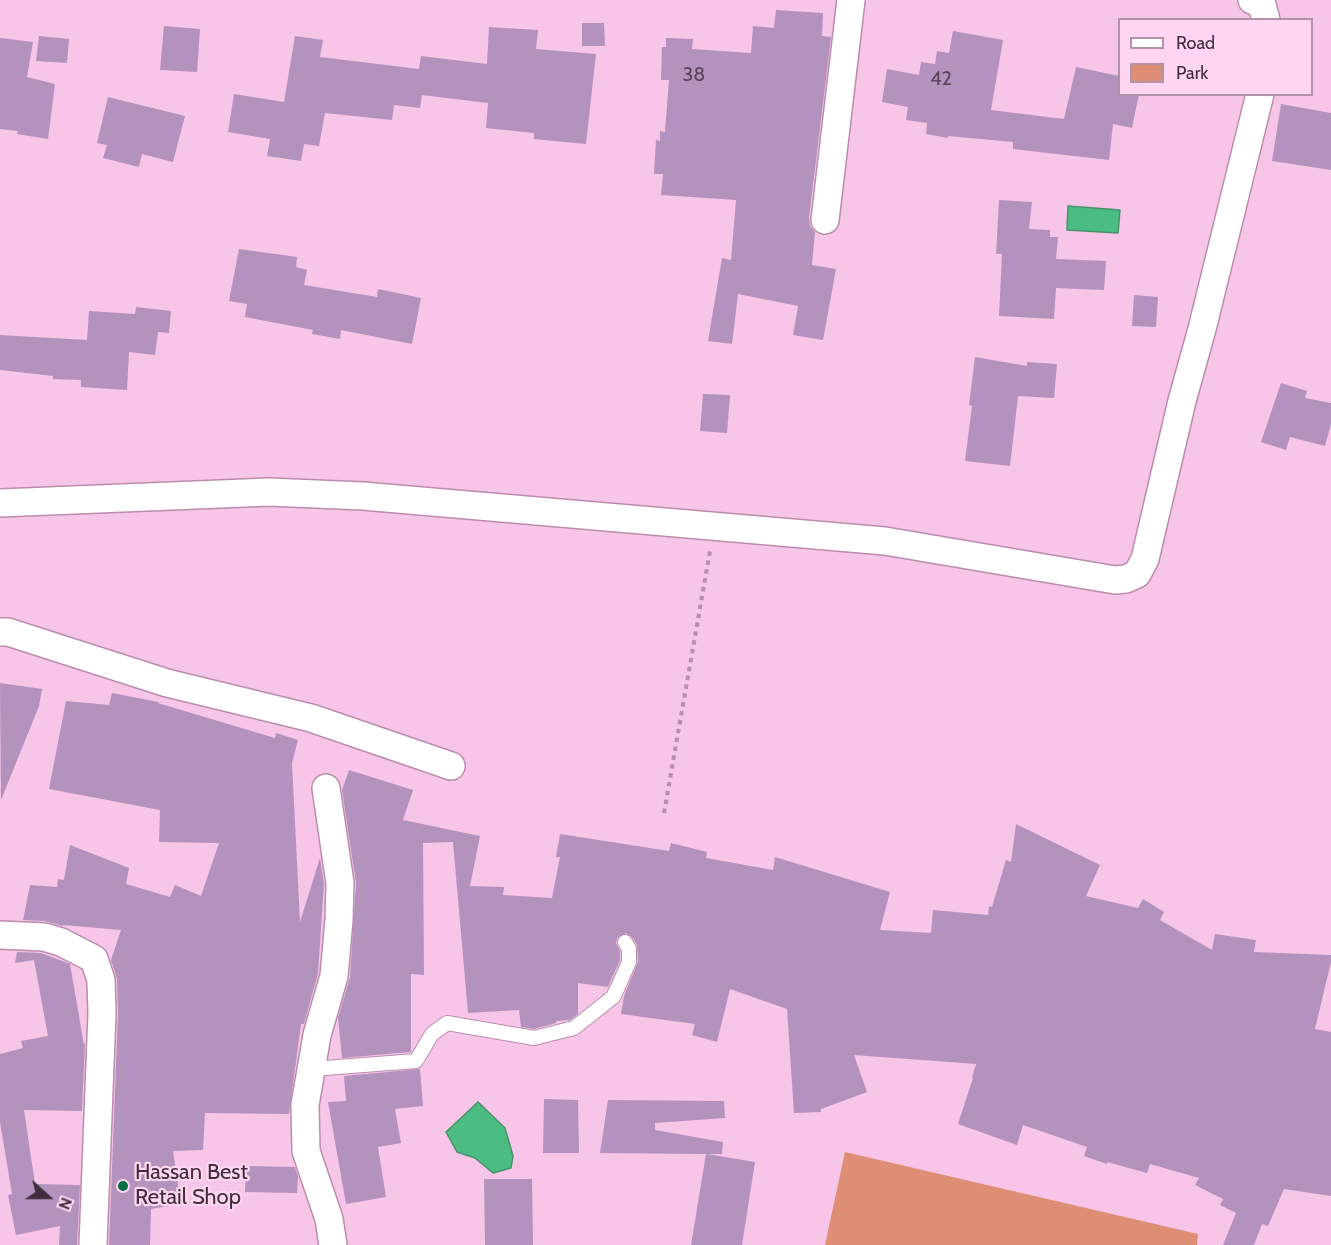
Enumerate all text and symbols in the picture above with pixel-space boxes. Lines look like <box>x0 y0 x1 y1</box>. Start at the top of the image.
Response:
legend <box>1118 18 1313 96</box>
text: Road <box>1176 32 1215 54</box>
text: Park <box>1176 62 1208 84</box>
house number: 38 <box>683 63 705 87</box>
house number: 42 <box>930 67 952 91</box>
place label: Hassan Best Retail Shop <box>135 1160 248 1212</box>
north arrow <box>18 1167 78 1227</box>
marker: Hassan Best Retail Shop <box>116 1179 130 1193</box>
text: N <box>54 1195 76 1212</box>

